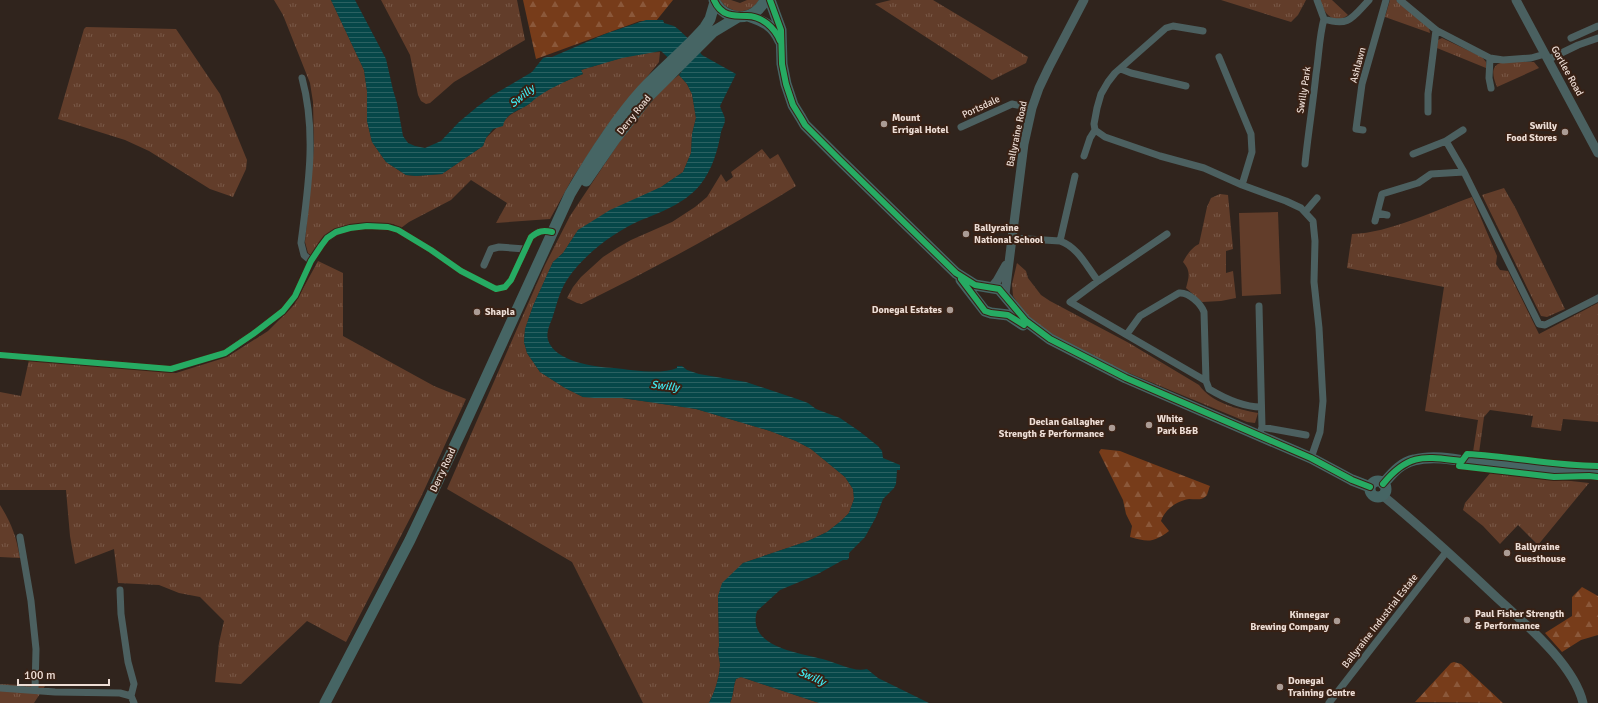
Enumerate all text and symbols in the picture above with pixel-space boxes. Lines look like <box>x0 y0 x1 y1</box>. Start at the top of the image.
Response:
street label: Gortlee Road <box>1548 44 1586 98</box>
street label: Ashlawn <box>1347 46 1369 84</box>
street label: Swilly Park <box>1294 66 1314 114</box>
water label: Swilly <box>507 81 539 110</box>
street label: Derry Road <box>614 93 654 137</box>
street label: Portsdale <box>960 93 1002 121</box>
street label: Ballyraine Road <box>1004 100 1030 168</box>
place label: Mount Errigal Hotel <box>892 112 949 136</box>
marker: Mount Errigal Hotel <box>879 119 889 129</box>
place label: Swilly Food Stores <box>1506 120 1558 144</box>
marker: Swilly Food Stores <box>1560 127 1570 137</box>
place label: Ballyraine National School <box>974 222 1043 246</box>
marker: Ballyraine National School <box>961 229 971 239</box>
place label: Donegal Estates <box>872 304 943 316</box>
marker: Donegal Estates <box>945 305 955 315</box>
place label: Shapla <box>485 306 515 318</box>
marker: Shapla <box>472 307 482 317</box>
water label: Swilly <box>650 378 682 394</box>
place label: White Park B&B <box>1157 413 1198 437</box>
place label: Declan Gallagher Strength & Performance <box>999 416 1104 440</box>
marker: White Park B&B <box>1144 420 1154 430</box>
marker: Declan Gallagher Strength & Performance <box>1107 423 1117 433</box>
street label: Derry Road <box>428 446 458 494</box>
place label: Ballyraine Guesthouse <box>1515 541 1566 565</box>
marker: Ballyraine Guesthouse <box>1502 548 1512 558</box>
street label: Ballyraine Industrial Estate <box>1339 572 1421 670</box>
place label: Paul Fisher Strength & Performance <box>1475 608 1565 632</box>
place label: Kinnegar Brewing Company <box>1250 609 1329 633</box>
marker: Paul Fisher Strength & Performance <box>1462 615 1472 625</box>
marker: Kinnegar Brewing Company <box>1332 616 1342 626</box>
scale bar <box>18 661 109 687</box>
water label: Swilly <box>796 665 829 689</box>
text: 100 m <box>24 668 56 683</box>
place label: Donegal Training Centre <box>1288 675 1355 699</box>
marker: Donegal Training Centre <box>1275 682 1285 692</box>

